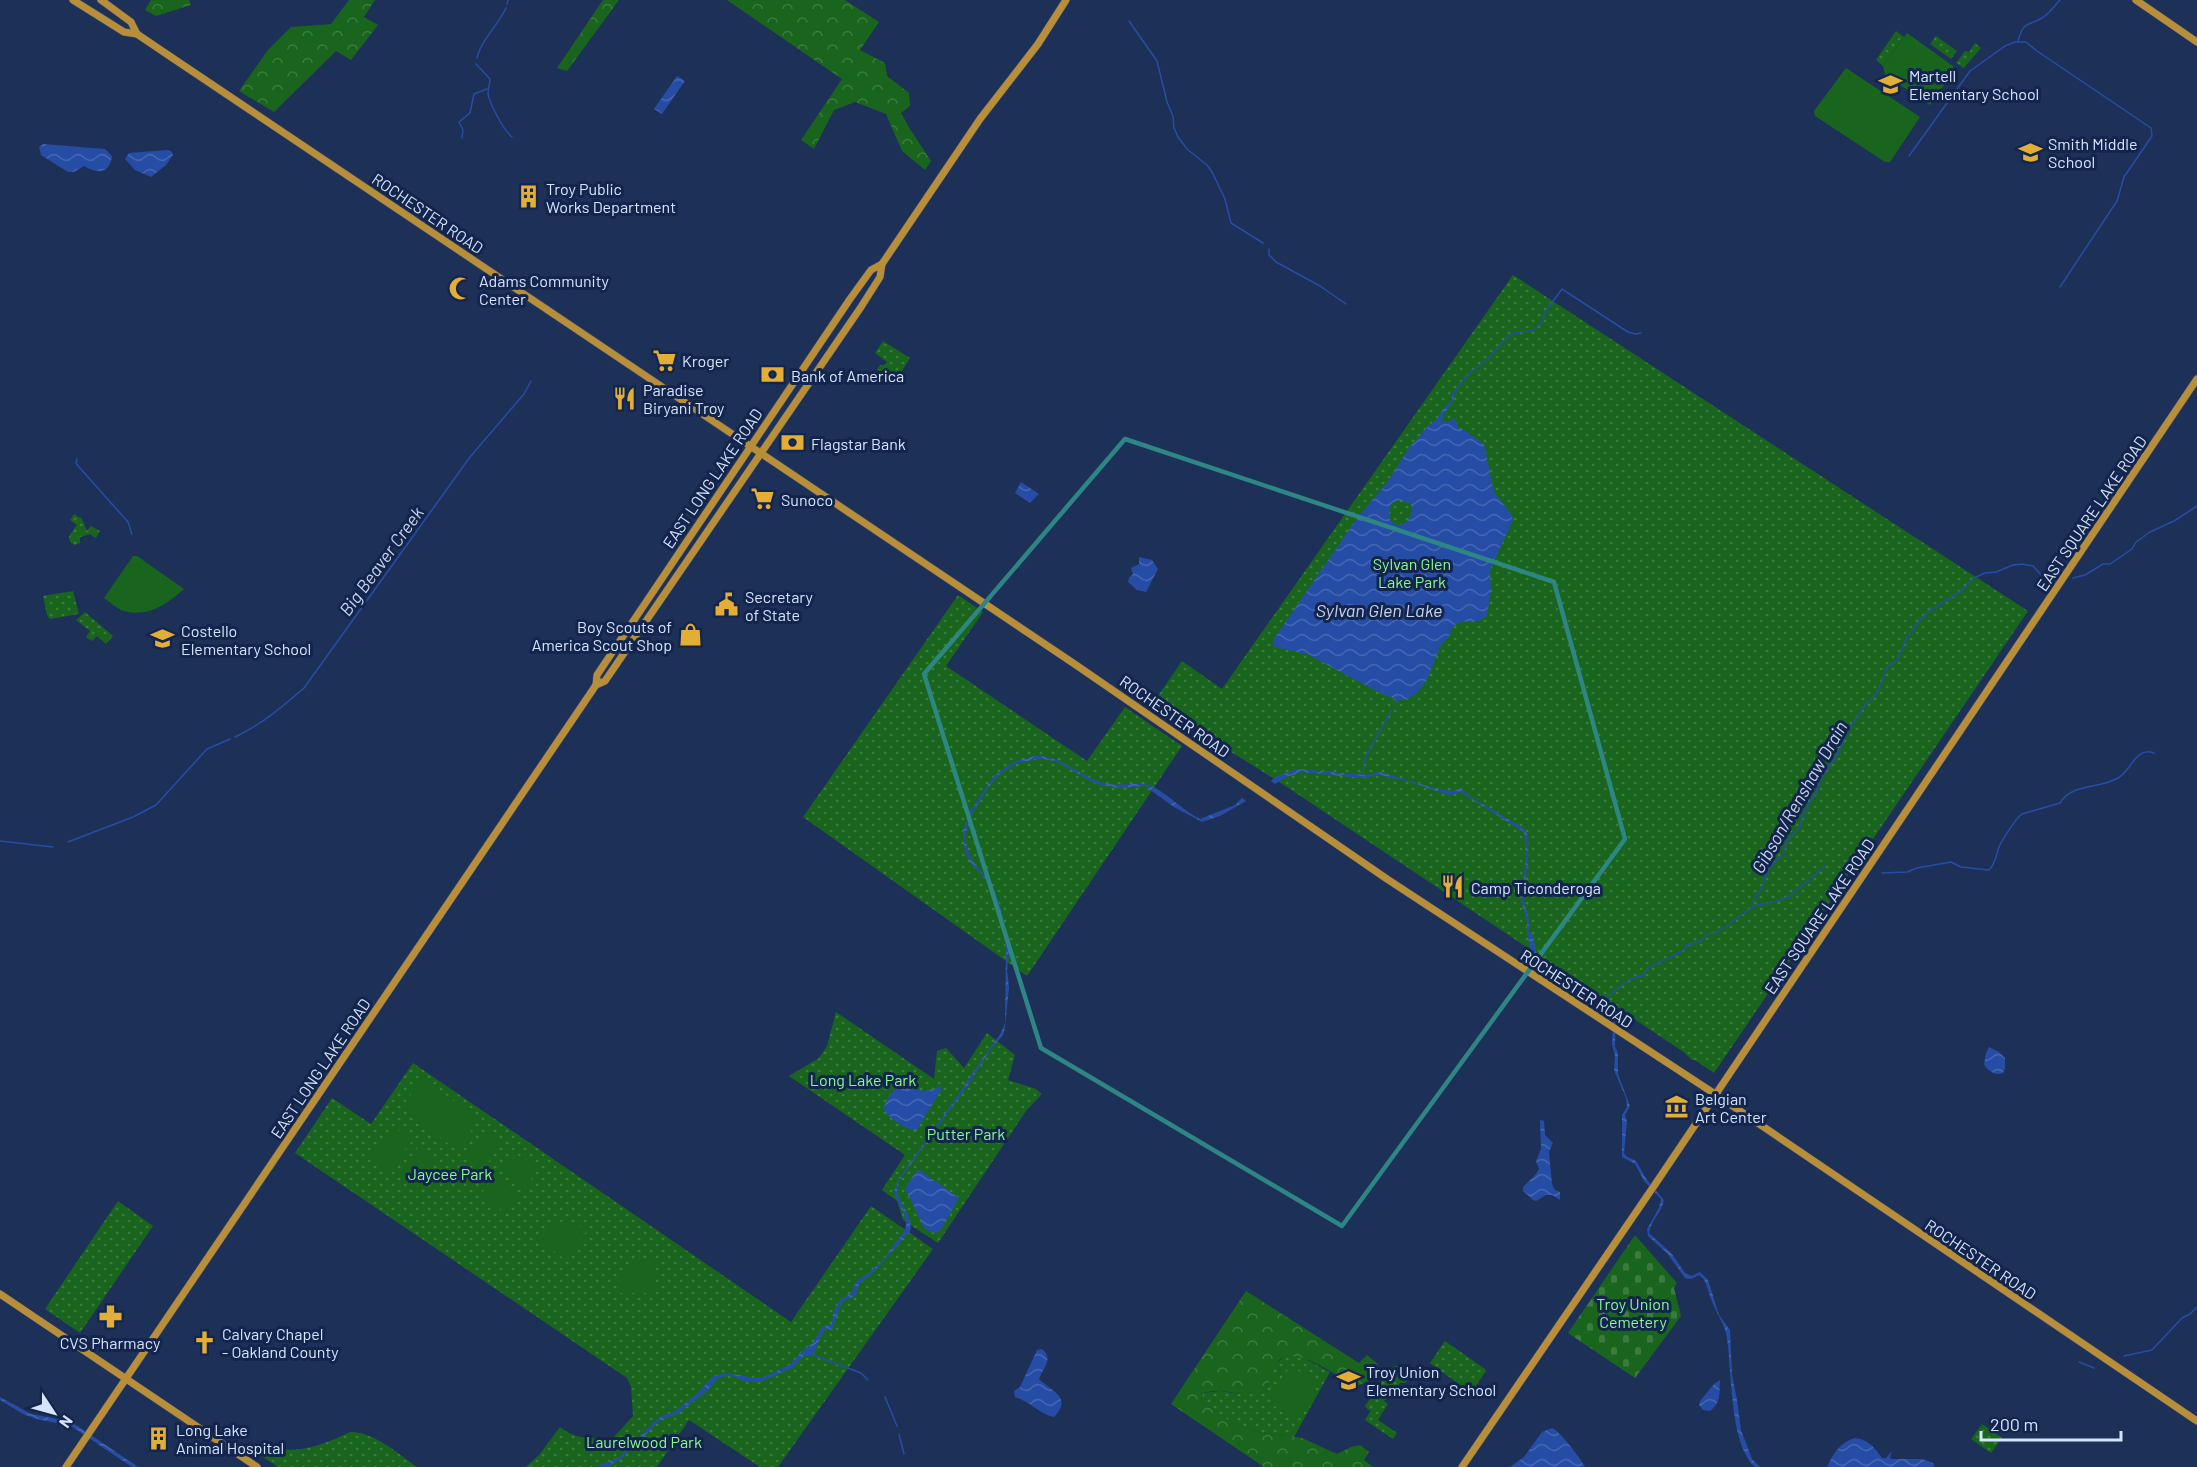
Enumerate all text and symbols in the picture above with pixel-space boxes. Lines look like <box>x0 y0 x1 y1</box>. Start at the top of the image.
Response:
place label: Martell Elementary School <box>1909 66 2039 103</box>
school or university icon: Martell Elementary School <box>1878 71 1904 97</box>
place label: Smith Middle School <box>2048 134 2138 171</box>
school or university icon: Smith Middle School <box>2017 139 2043 165</box>
street label: ROCHESTER ROAD <box>369 169 487 257</box>
place label: Troy Public Works Department <box>546 179 676 216</box>
building icon: Troy Public Works Department <box>515 184 541 210</box>
place label: Adams Community Center <box>479 271 610 308</box>
mosque icon: Adams Community Center <box>448 276 474 302</box>
supermarket icon: Kroger <box>651 347 677 373</box>
place label: Kroger <box>682 351 729 370</box>
bank icon: Bank of America <box>760 362 786 388</box>
place label: Bank of America <box>791 366 904 385</box>
place label: Paradise Biryani Troy <box>643 380 725 417</box>
restaurant icon: Paradise Biryani Troy <box>612 385 638 411</box>
street label: EAST LONG LAKE ROAD <box>658 405 766 551</box>
bank icon: Flagstar Bank <box>780 430 806 456</box>
street label: EAST SQUARE LAKE ROAD <box>2032 432 2150 594</box>
place label: Flagstar Bank <box>811 434 906 453</box>
supermarket icon: Sunoco <box>750 486 776 512</box>
place label: Sunoco <box>781 490 833 509</box>
water label: Big Beaver Creek <box>334 502 428 620</box>
park label: Sylvan Glen Lake Park <box>1373 554 1451 591</box>
place label: Secretary of State <box>745 587 814 624</box>
public building icon: Secretary of State <box>714 592 740 618</box>
water label: Sylvan Glen Lake <box>1316 599 1442 621</box>
place label: Boy Scouts of America Scout Shop <box>532 617 672 654</box>
place label: Costello Elementary School <box>181 621 311 658</box>
shop icon: Boy Scouts of America Scout Shop <box>677 622 703 648</box>
school or university icon: Costello Elementary School <box>150 626 176 652</box>
street label: ROCHESTER ROAD <box>1116 671 1234 761</box>
water label: Gibson/Renshaw Drain <box>1746 717 1852 877</box>
street label: EAST SQUARE LAKE ROAD <box>1760 835 1878 997</box>
restaurant icon: Camp Ticonderoga <box>1440 874 1466 900</box>
place label: Camp Ticonderoga <box>1471 878 1601 897</box>
street label: ROCHESTER ROAD <box>1517 945 1637 1031</box>
street label: EAST LONG LAKE ROAD <box>266 995 374 1141</box>
park label: Long Lake Park <box>810 1070 916 1089</box>
place label: Belgian Art Center <box>1695 1089 1767 1126</box>
museum icon: Belgian Art Center <box>1664 1094 1690 1120</box>
park label: Putter Park <box>927 1124 1005 1143</box>
park label: Jaycee Park <box>408 1164 492 1183</box>
street label: ROCHESTER ROAD <box>1922 1215 2040 1303</box>
park label: Troy Union Cemetery <box>1596 1294 1670 1331</box>
pharmacy icon: CVS Pharmacy <box>97 1304 123 1330</box>
place label: Calvary Chapel - Oakland County <box>222 1324 339 1361</box>
church icon: Calvary Chapel - Oakland County <box>191 1329 217 1355</box>
place label: CVS Pharmacy <box>60 1333 161 1352</box>
place label: Troy Union Elementary School <box>1366 1362 1496 1399</box>
school or university icon: Troy Union Elementary School <box>1335 1367 1361 1393</box>
north arrow <box>24 1383 84 1443</box>
scale bar <box>1981 1404 2120 1442</box>
text: N <box>56 1412 77 1432</box>
text: 200 m <box>1990 1413 2038 1435</box>
place label: Long Lake Animal Hospital <box>176 1420 284 1457</box>
building icon: Long Lake Animal Hospital <box>145 1425 171 1451</box>
park label: Laurelwood Park <box>586 1432 702 1451</box>

